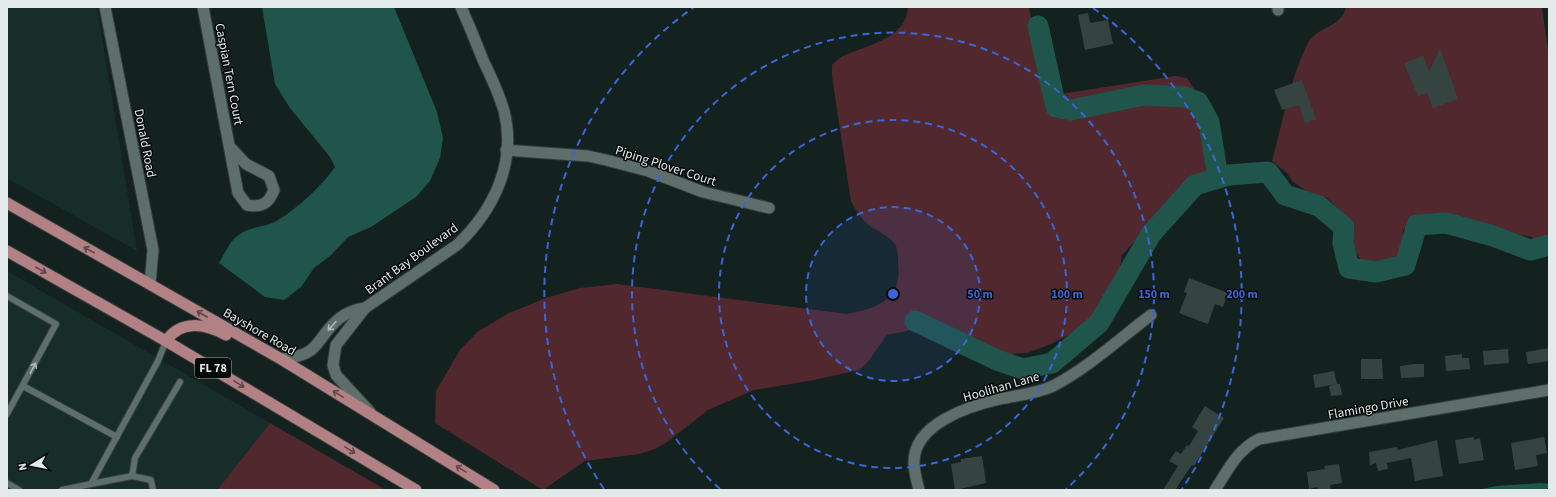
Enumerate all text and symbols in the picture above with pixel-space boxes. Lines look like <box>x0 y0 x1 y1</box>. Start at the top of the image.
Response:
street label: Caspian Tern Court <box>210 22 248 127</box>
street label: Donald Road <box>130 107 161 179</box>
street label: Piping Plover Court <box>613 141 719 191</box>
street label: Brant Bay Boulevard <box>361 219 462 299</box>
one-way arrow <box>83 246 95 253</box>
one-way arrow <box>35 267 47 275</box>
text: 50 m <box>967 286 993 303</box>
text: 100 m <box>1051 286 1083 303</box>
text: 150 m <box>1138 286 1170 303</box>
text: 200 m <box>1226 286 1258 303</box>
centre of rings <box>886 287 900 301</box>
street label: Bayshore Road <box>220 304 299 360</box>
one-way arrow <box>196 310 208 318</box>
one-way arrow <box>327 320 336 331</box>
road number: FL 78 <box>195 358 231 378</box>
one-way arrow <box>29 362 37 374</box>
street label: Hoolihan Lane <box>961 367 1042 406</box>
one-way arrow <box>233 380 245 388</box>
one-way arrow <box>332 389 344 397</box>
street label: Flamingo Drive <box>1326 392 1410 424</box>
north arrow <box>12 445 52 485</box>
one-way arrow <box>344 447 356 455</box>
text: N <box>15 462 31 472</box>
one-way arrow <box>455 465 467 473</box>

